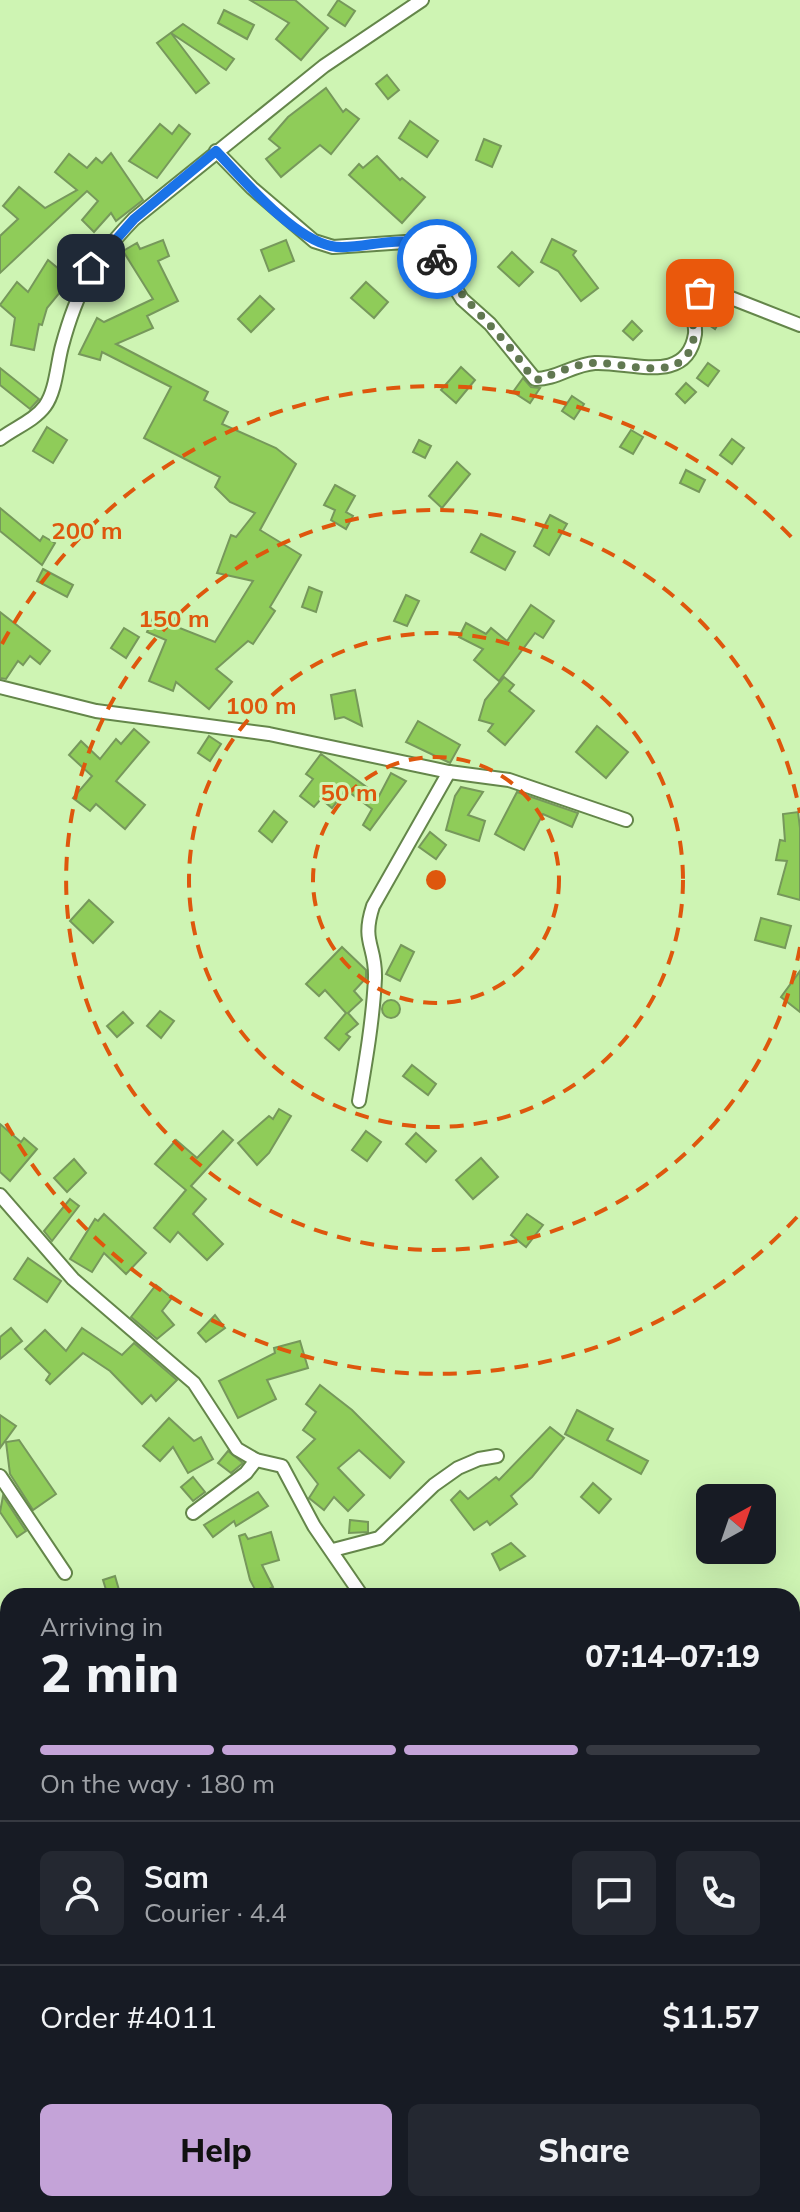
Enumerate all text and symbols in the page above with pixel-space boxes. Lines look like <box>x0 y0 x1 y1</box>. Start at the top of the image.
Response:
courier <box>397 219 477 299</box>
pin <box>57 234 125 302</box>
icon: bike <box>415 237 459 281</box>
icon: home <box>69 246 113 290</box>
pin <box>666 259 734 327</box>
icon: bag <box>678 271 722 315</box>
text: 200 m <box>51 515 123 545</box>
text: 150 m <box>138 603 210 633</box>
text: 100 m <box>225 690 297 720</box>
text: 50 m <box>321 777 377 807</box>
centre of rings <box>422 866 450 894</box>
north arrow <box>696 1484 776 1564</box>
map controls <box>696 1484 776 1564</box>
text: Arriving in <box>40 1610 163 1643</box>
text: 07:14–07:19 <box>585 1637 760 1675</box>
text: 2 min <box>40 1640 179 1705</box>
text: On the way · 180 m <box>40 1767 275 1800</box>
button: person <box>40 1851 124 1935</box>
button: chat <box>572 1851 656 1935</box>
button: phone <box>676 1851 760 1935</box>
text: Sam <box>144 1858 209 1896</box>
text: Courier · 4.4 <box>144 1896 287 1929</box>
text: Order #4011 <box>40 1998 217 2036</box>
text: $11.57 <box>663 1998 760 2036</box>
button: Help <box>40 2104 392 2196</box>
button: Share <box>408 2104 760 2196</box>

